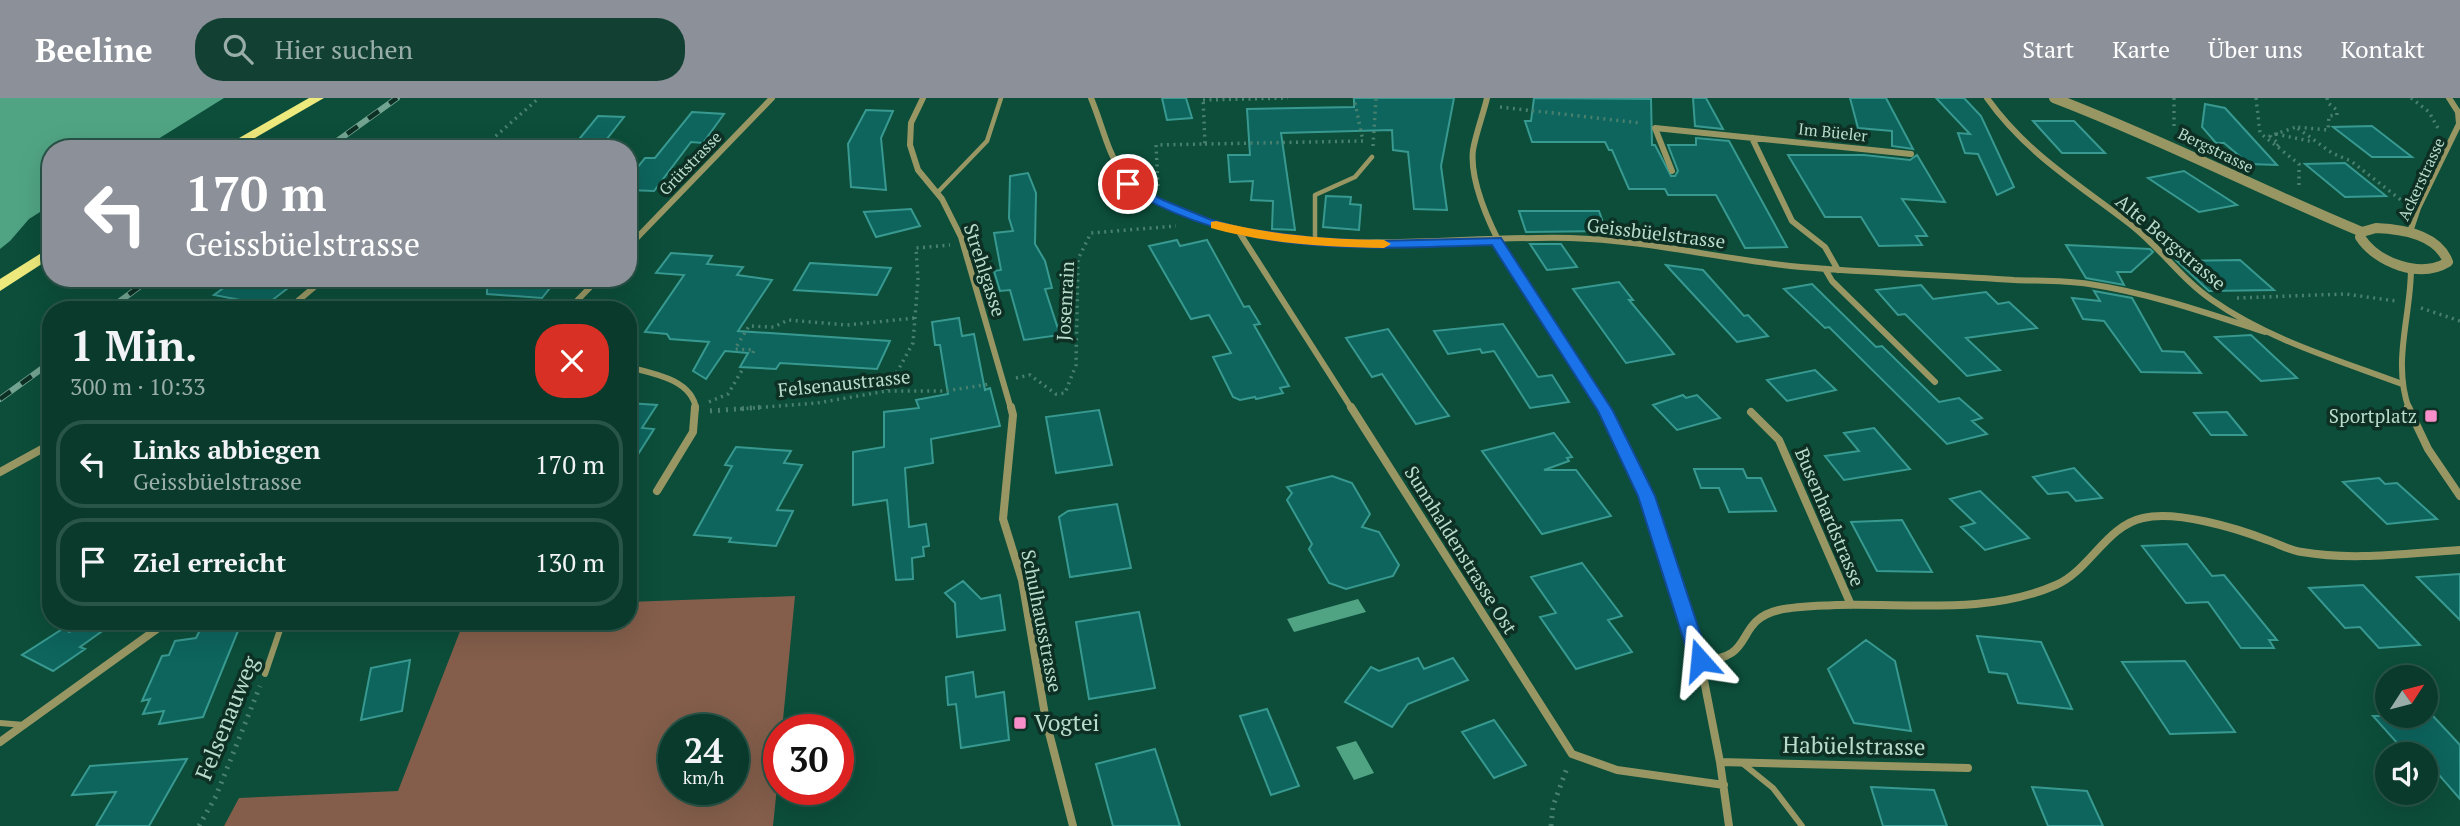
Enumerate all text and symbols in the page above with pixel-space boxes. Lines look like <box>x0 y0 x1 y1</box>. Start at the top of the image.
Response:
search box <box>195 18 685 81</box>
text: Beeline <box>35 28 153 71</box>
icon: search <box>219 30 257 68</box>
text: Hier suchen <box>275 32 413 66</box>
text: Start <box>2022 33 2074 65</box>
text: Karte <box>2112 33 2170 65</box>
text: Über uns <box>2208 33 2303 65</box>
text: Kontakt <box>2341 33 2425 65</box>
street label: Im Büeler <box>1797 117 1870 147</box>
street label: Bergstrasse <box>2175 122 2257 178</box>
street label: Grütstrasse <box>654 126 726 200</box>
street label: Ackerstrasse <box>2392 134 2450 224</box>
pin <box>1098 154 1158 214</box>
text: 170 m <box>185 160 327 225</box>
icon: arrive <box>1109 165 1147 203</box>
icon: left <box>70 168 161 259</box>
street label: Alte Bergstrasse <box>2111 188 2232 295</box>
street label: Geissbüelstrasse <box>1585 212 1727 253</box>
street label: Strehlgasse <box>959 220 1012 320</box>
text: Geissbüelstrasse <box>185 223 420 265</box>
street label: Josenrain <box>1050 260 1079 342</box>
text: 1 Min. <box>70 317 198 373</box>
button: close <box>535 324 609 398</box>
street label: Felsenaustrasse <box>776 363 912 402</box>
text: 300 m · 10:33 <box>70 371 205 402</box>
place label: Sportplatz <box>2329 403 2417 428</box>
marker: Sportplatz <box>2423 408 2439 424</box>
text: Links abbiegen <box>133 432 321 466</box>
street label: Busenhardstrasse <box>1790 444 1871 590</box>
icon: left <box>74 445 112 483</box>
text: 170 m <box>535 447 605 481</box>
street label: Sunnhaldenstrasse Ost <box>1400 461 1523 638</box>
text: Geissbüelstrasse <box>133 466 302 497</box>
icon: arrive <box>74 543 112 581</box>
text: Ziel erreicht <box>133 545 286 579</box>
text: 130 m <box>535 545 605 579</box>
street label: Schulhausstrasse <box>1016 547 1069 694</box>
position arrow <box>1663 623 1737 697</box>
street label: Felsenauweg <box>188 650 266 784</box>
north arrow <box>2375 665 2438 728</box>
map controls <box>2375 665 2438 805</box>
place label: Vogtei <box>1034 707 1100 738</box>
speed limit sign: 30 <box>763 714 854 805</box>
marker: Vogtei <box>1012 715 1028 731</box>
text: 24 <box>684 727 723 773</box>
street label: Habüelstrasse <box>1782 729 1926 762</box>
button: sound <box>2375 742 2438 805</box>
text: km/h <box>683 765 724 789</box>

